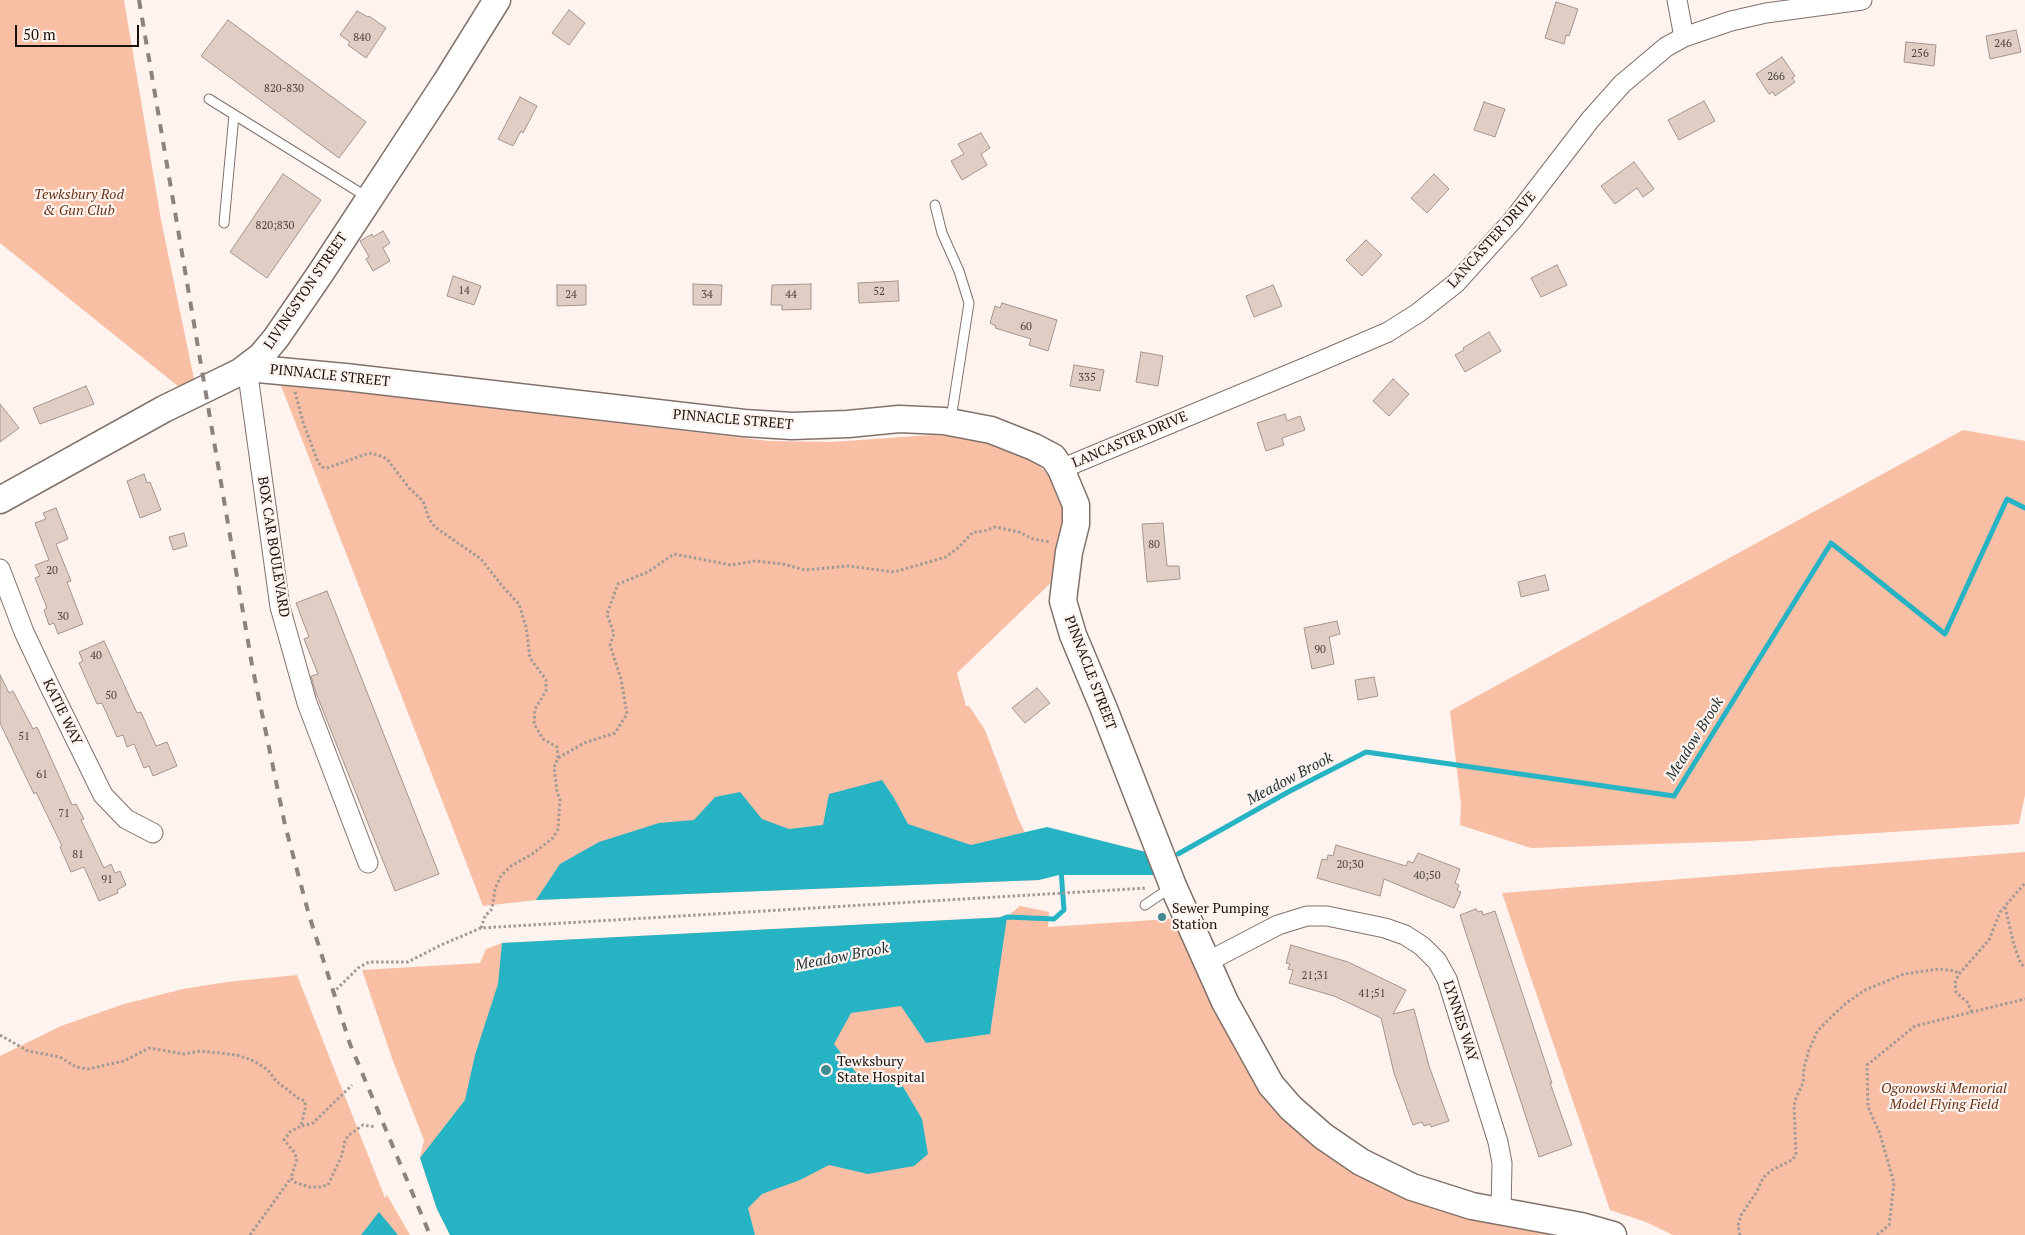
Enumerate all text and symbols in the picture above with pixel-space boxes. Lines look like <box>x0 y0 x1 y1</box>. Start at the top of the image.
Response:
scale bar <box>18 15 141 47</box>
text: 50 m <box>23 24 56 44</box>
house number: 840 <box>353 31 371 45</box>
house number: 246 <box>1994 37 2012 51</box>
house number: 256 <box>1911 47 1929 61</box>
house number: 266 <box>1767 70 1785 84</box>
house number: 820-830 <box>264 82 304 96</box>
park label: Tewksbury Rod & Gun Club <box>34 187 124 220</box>
street label: LANCASTER DRIVE <box>1444 188 1540 292</box>
house number: 820;830 <box>256 219 294 233</box>
street label: LIVINGSTON STREET <box>261 230 351 352</box>
house number: 14 <box>458 284 470 298</box>
house number: 52 <box>873 285 885 299</box>
house number: 24 <box>565 288 577 302</box>
house number: 34 <box>701 288 713 302</box>
house number: 44 <box>785 288 797 302</box>
house number: 60 <box>1020 320 1032 334</box>
street label: PINNACLE STREET <box>269 361 391 391</box>
house number: 335 <box>1078 371 1096 385</box>
street label: PINNACLE STREET <box>672 406 794 434</box>
street label: LANCASTER DRIVE <box>1070 408 1190 472</box>
street label: BOX CAR BOULEVARD <box>254 475 292 619</box>
house number: 80 <box>1148 538 1160 552</box>
house number: 20 <box>46 564 58 578</box>
house number: 30 <box>57 610 69 624</box>
street label: PINNACLE STREET <box>1060 614 1120 732</box>
house number: 90 <box>1314 643 1326 657</box>
house number: 40 <box>90 649 102 663</box>
street label: KATIE WAY <box>39 676 85 748</box>
house number: 50 <box>105 689 117 703</box>
water label: Meadow Brook <box>1662 694 1728 784</box>
house number: 51 <box>18 730 30 744</box>
water label: Meadow Brook <box>1244 749 1336 809</box>
house number: 61 <box>36 768 48 782</box>
house number: 71 <box>58 807 70 821</box>
house number: 81 <box>72 848 84 862</box>
house number: 20;30 <box>1336 858 1364 872</box>
house number: 40;50 <box>1413 869 1441 883</box>
house number: 91 <box>101 873 113 887</box>
place label: Sewer Pumping Station <box>1172 901 1269 934</box>
marker: Sewer Pumping Station <box>1156 911 1168 923</box>
water label: Meadow Brook <box>794 939 890 975</box>
house number: 21;31 <box>1301 969 1329 983</box>
street label: LYNNES WAY <box>1439 978 1481 1064</box>
house number: 41;51 <box>1358 987 1386 1001</box>
place label: Tewksbury State Hospital <box>837 1054 925 1086</box>
marker: Tewksbury State Hospital <box>819 1063 833 1077</box>
park label: Ogonowski Memorial Model Flying Field <box>1881 1081 2007 1114</box>

